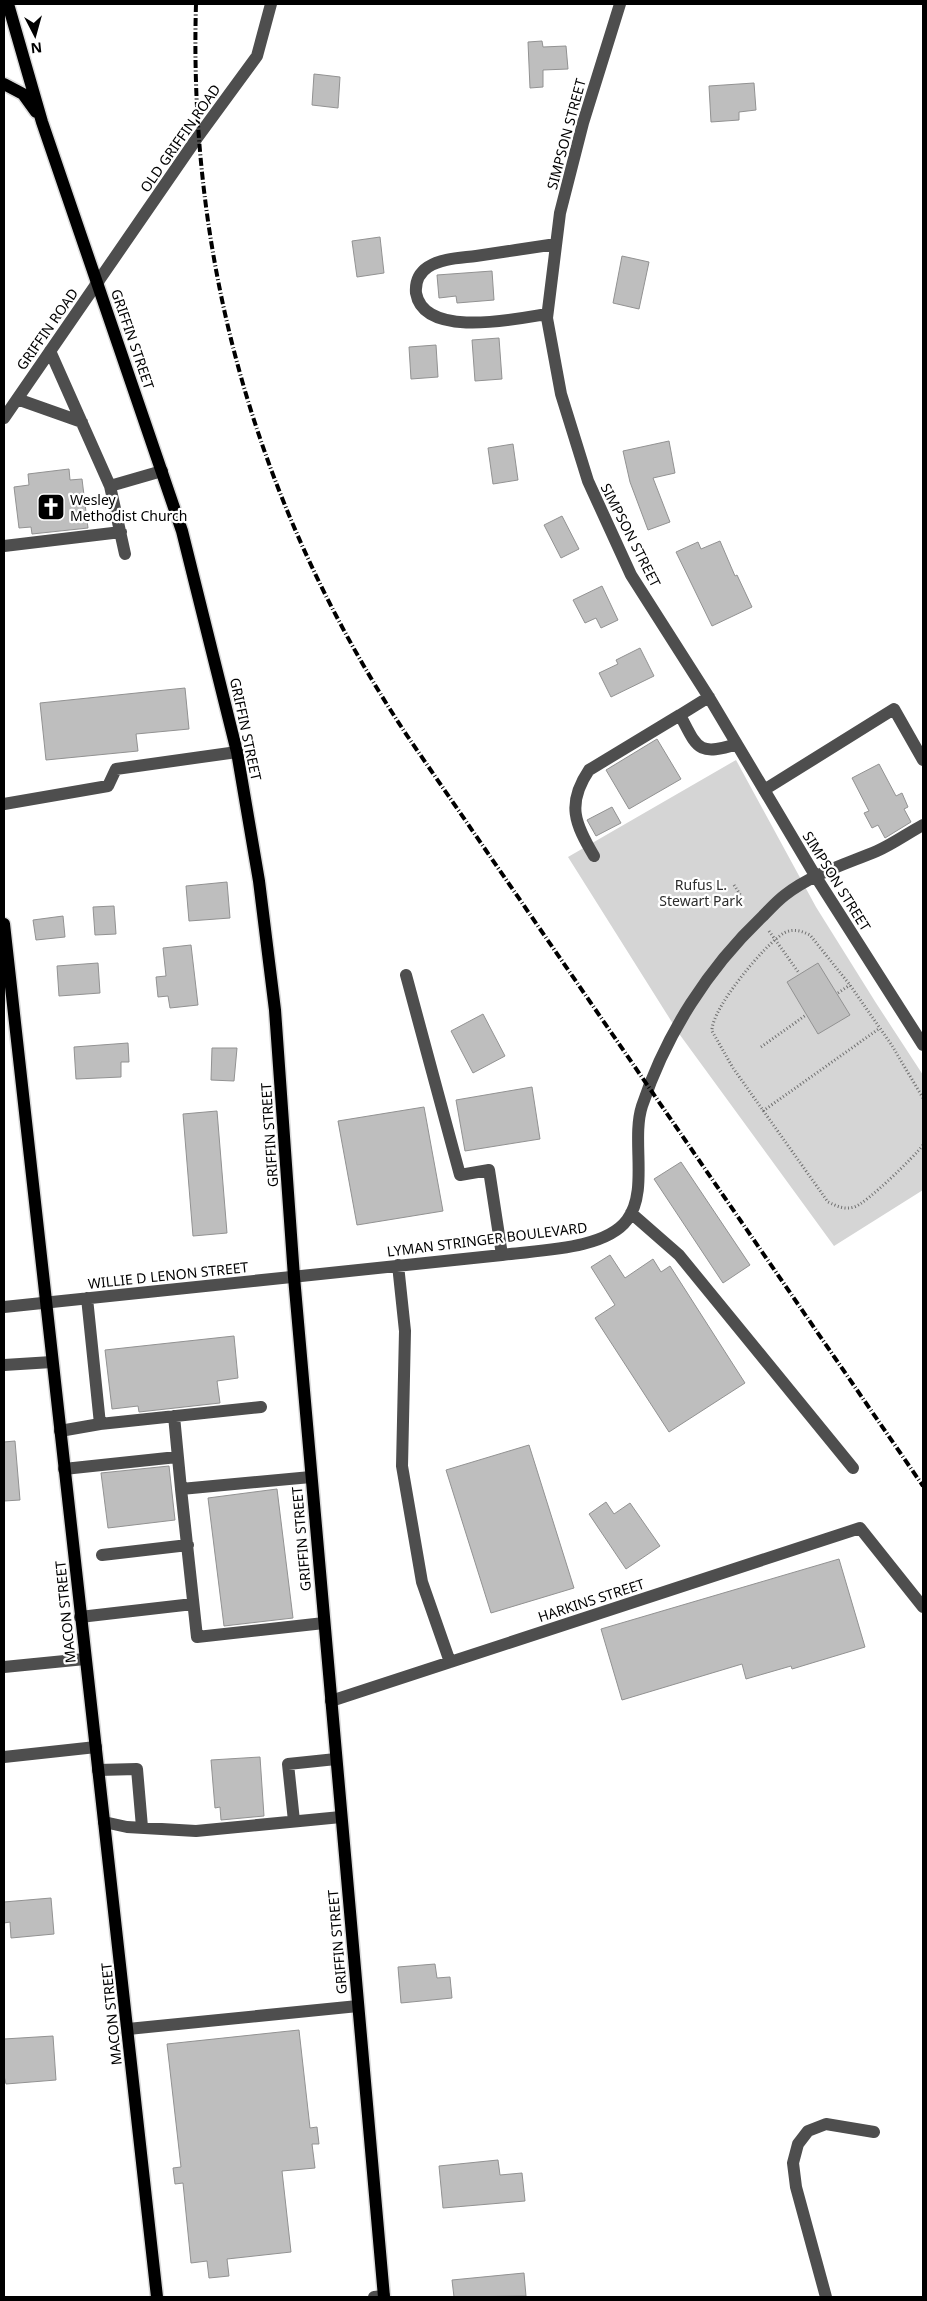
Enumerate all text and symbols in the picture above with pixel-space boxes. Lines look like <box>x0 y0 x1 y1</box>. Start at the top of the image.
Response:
north arrow <box>10 10 60 60</box>
text: N <box>30 38 43 58</box>
street label: SIMPSON STREET <box>542 76 590 192</box>
street label: OLD GRIFFIN ROAD <box>136 80 224 196</box>
street label: GRIFFIN ROAD <box>12 284 82 374</box>
street label: GRIFFIN STREET <box>107 286 159 392</box>
street label: SIMPSON STREET <box>597 480 665 590</box>
place label: Wesley Methodist Church <box>70 490 187 525</box>
church icon: Wesley Methodist Church <box>36 492 66 522</box>
street label: GRIFFIN STREET <box>226 676 266 782</box>
street label: SIMPSON STREET <box>799 828 875 935</box>
park label: Rufus L. Stewart Park <box>659 875 743 910</box>
street label: GRIFFIN STREET <box>256 1082 282 1188</box>
street label: LYMAN STRINGER BOULEVARD <box>386 1217 588 1261</box>
street label: WILLIE D LENON STREET <box>87 1257 249 1293</box>
street label: GRIFFIN STREET <box>287 1486 315 1592</box>
street label: MACON STREET <box>50 1560 80 1664</box>
street label: HARKINS STREET <box>535 1574 647 1626</box>
street label: GRIFFIN STREET <box>323 1889 351 1995</box>
street label: MACON STREET <box>96 1962 126 2066</box>

